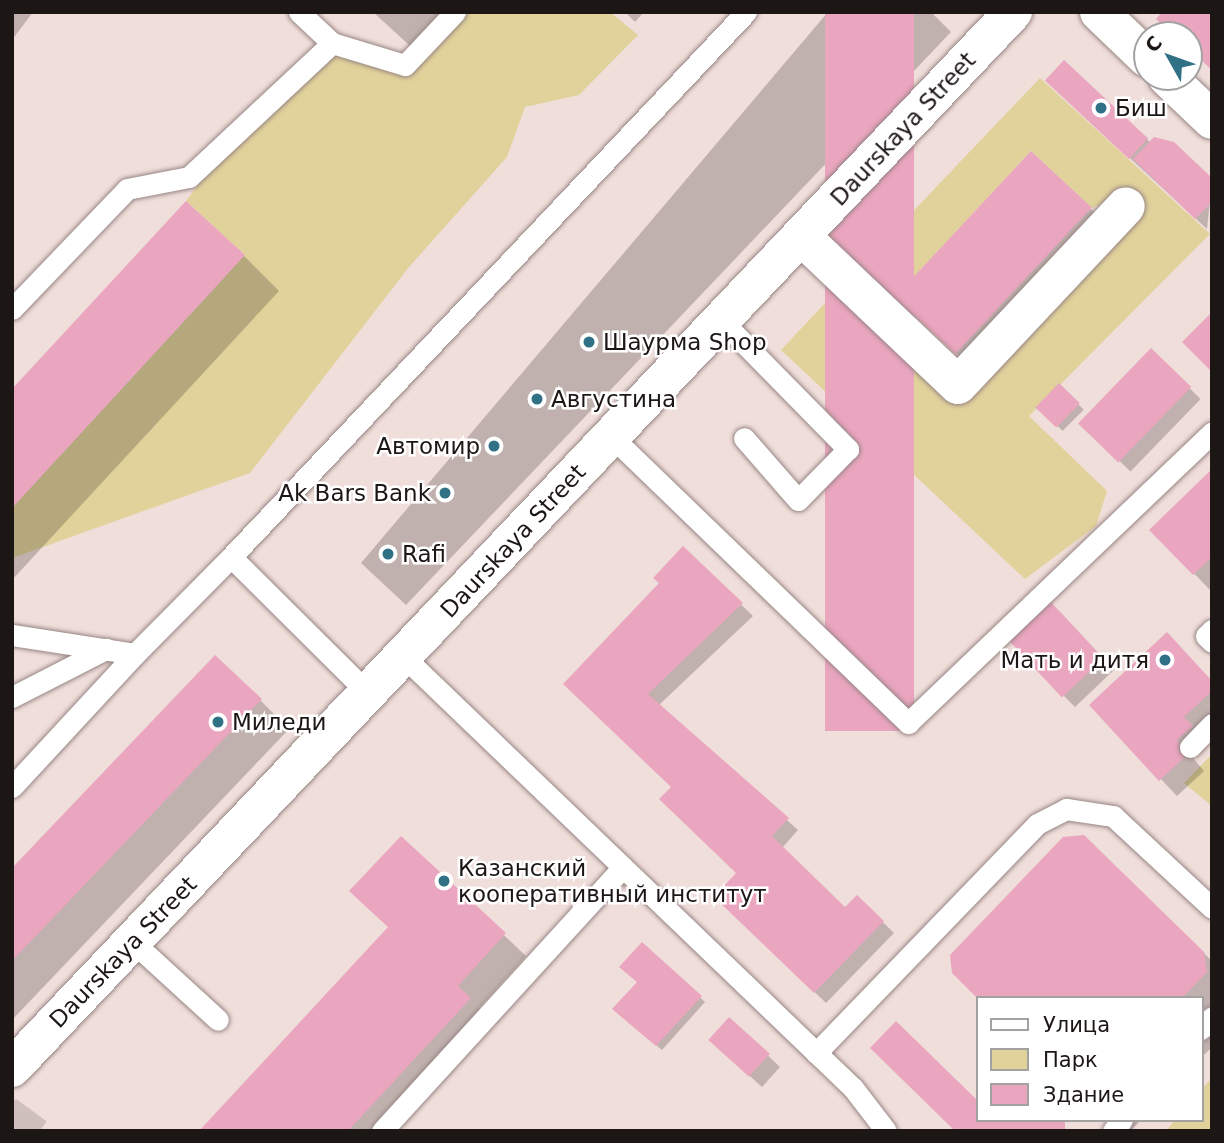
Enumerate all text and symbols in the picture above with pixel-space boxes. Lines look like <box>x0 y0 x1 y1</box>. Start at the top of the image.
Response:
north arrow <box>1133 21 1203 91</box>
text: С <box>1141 31 1166 56</box>
street label: Daurskaya Street <box>825 47 981 211</box>
place label: Биш <box>1115 94 1167 122</box>
marker: Биш <box>1093 100 1109 116</box>
place label: Шаурма Shop <box>603 328 767 356</box>
marker: Шаурма Shop <box>581 334 597 350</box>
place label: Августина <box>551 385 676 413</box>
marker: Августина <box>529 391 545 407</box>
place label: Автомир <box>376 432 480 460</box>
marker: Автомир <box>486 438 502 454</box>
street label: Daurskaya Street <box>435 459 591 623</box>
place label: Ak Bars Bank <box>278 479 431 507</box>
marker: Ak Bars Bank <box>437 485 453 501</box>
place label: Rafi <box>402 540 446 568</box>
marker: Rafi <box>380 546 396 562</box>
place label: Мать и дитя <box>1000 646 1149 674</box>
marker: Мать и дитя <box>1155 650 1175 670</box>
place label: Миледи <box>232 708 326 736</box>
marker: Миледи <box>210 714 226 730</box>
place label: Казанский кооперативный институт <box>458 854 767 908</box>
street label: Daurskaya Street <box>44 871 202 1033</box>
marker: Казанский кооперативный институт <box>436 873 452 889</box>
legend <box>976 996 1203 1122</box>
text: Улица <box>1043 1013 1110 1037</box>
text: Парк <box>1043 1048 1098 1072</box>
text: Здание <box>1043 1083 1124 1107</box>

